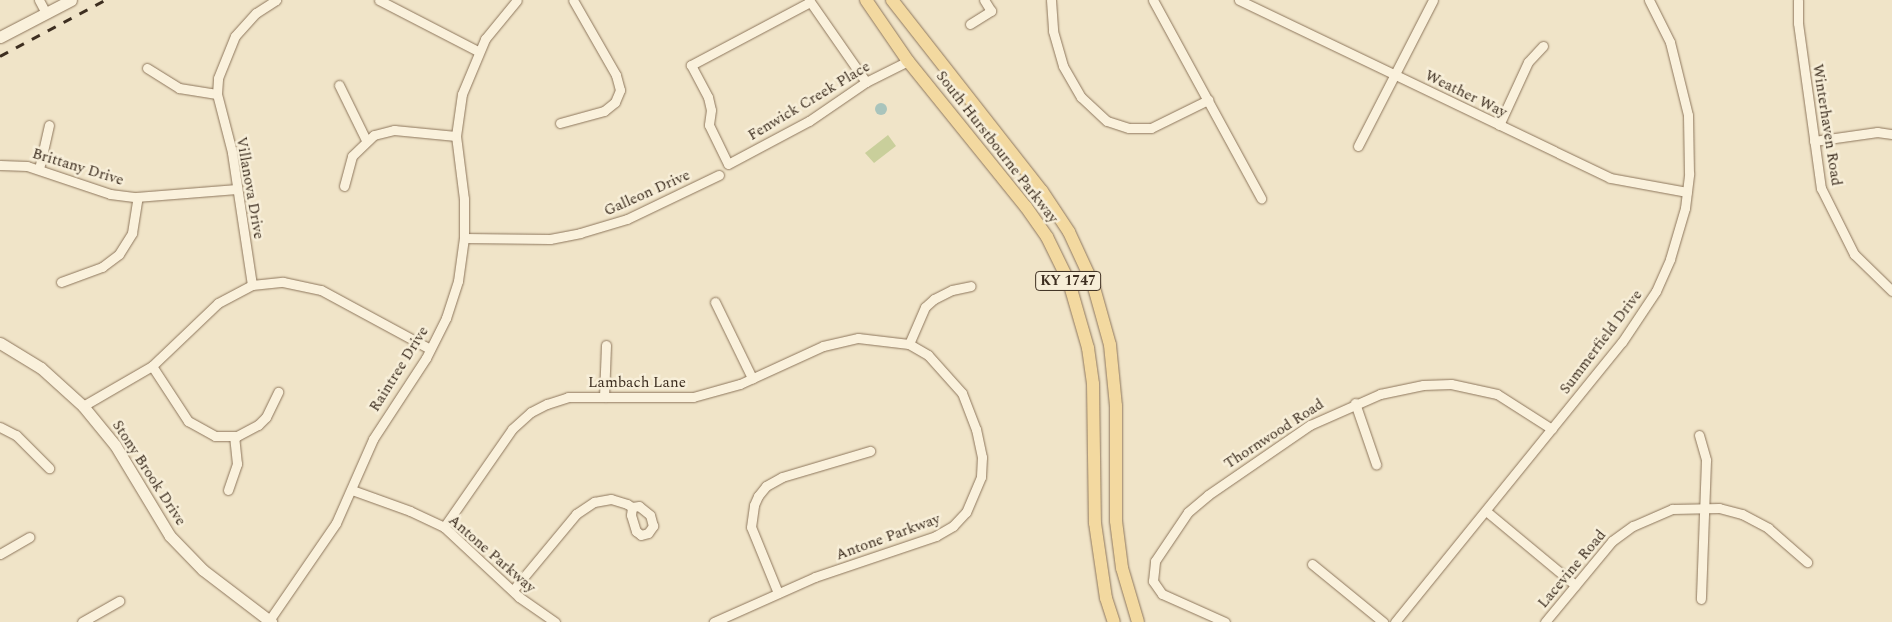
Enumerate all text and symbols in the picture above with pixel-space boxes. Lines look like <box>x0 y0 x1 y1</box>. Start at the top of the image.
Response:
street label: Fenwick Creek Place <box>745 57 873 145</box>
street label: Winterhaven Road <box>1808 63 1846 187</box>
street label: Weather Way <box>1422 66 1510 122</box>
street label: South Hurstbourne Parkway <box>932 67 1062 227</box>
street label: Villanova Drive <box>232 135 268 241</box>
street label: Brittany Drive <box>30 145 126 189</box>
street label: Galleon Drive <box>601 166 693 220</box>
road number: KY 1747 <box>1034 270 1102 292</box>
street label: Summerfield Drive <box>1556 286 1646 398</box>
street label: Raintree Drive <box>366 323 432 415</box>
street label: Lambach Lane <box>588 374 686 392</box>
street label: Thornwood Road <box>1221 395 1327 473</box>
street label: Stony Brook Drive <box>108 417 190 529</box>
street label: Antone Parkway <box>833 510 943 564</box>
street label: Antone Parkway <box>445 511 539 597</box>
street label: Lacevine Road <box>1534 526 1610 612</box>

